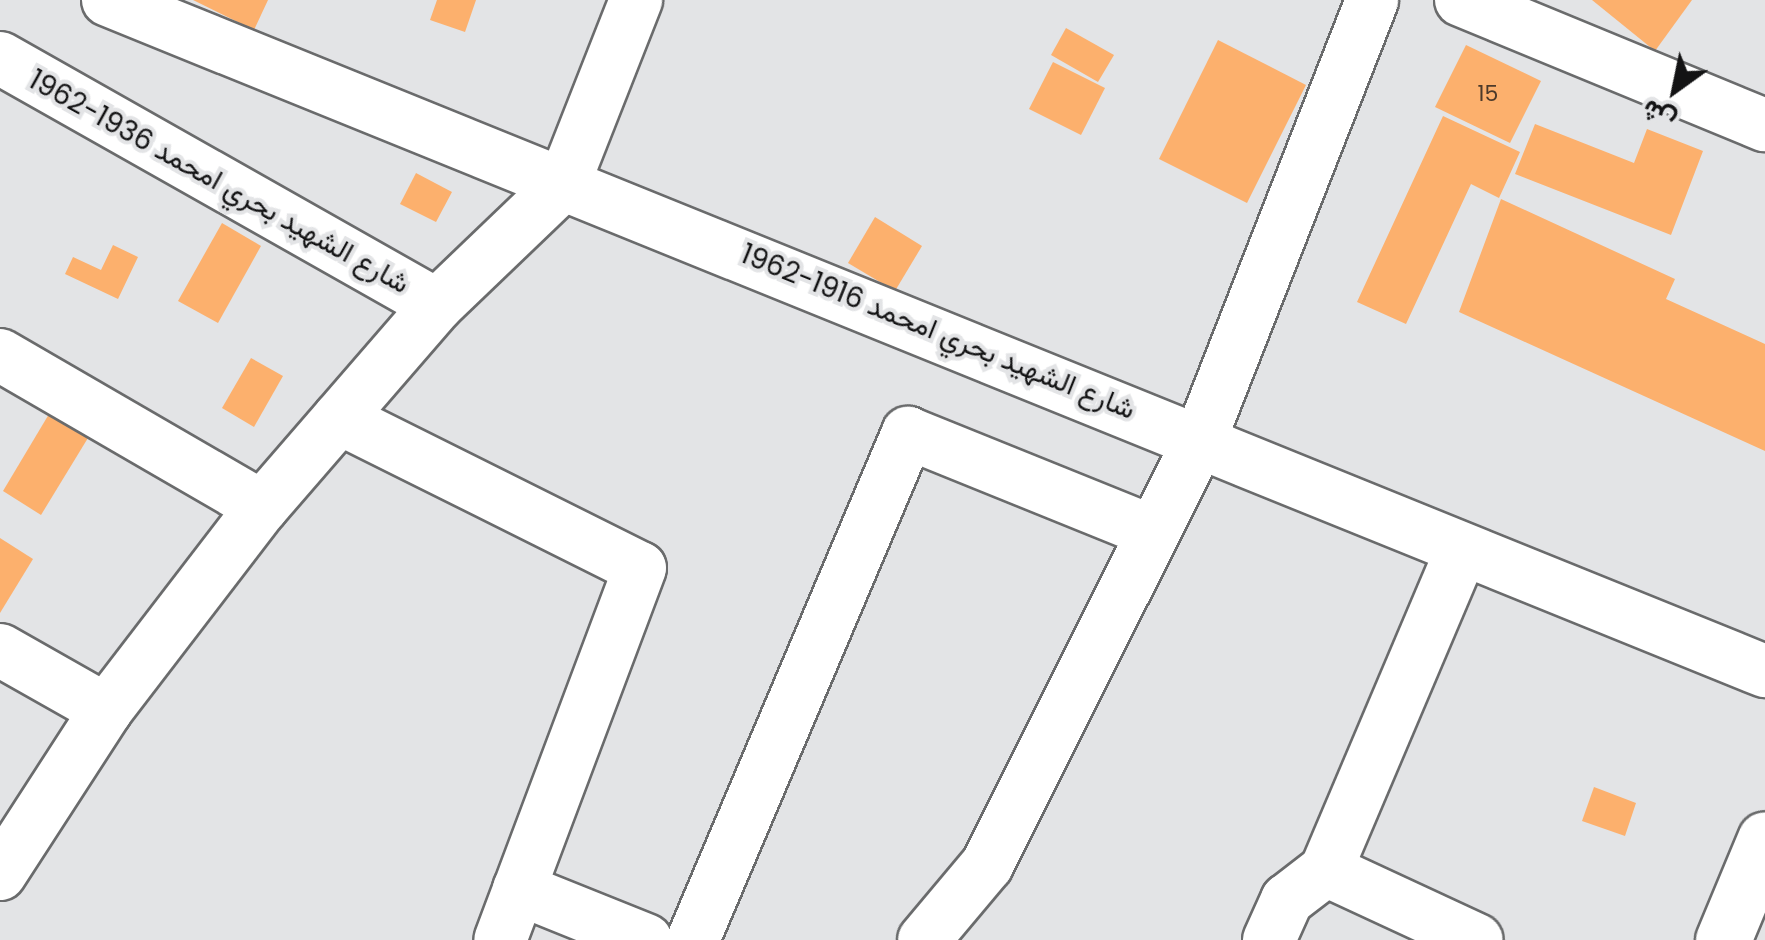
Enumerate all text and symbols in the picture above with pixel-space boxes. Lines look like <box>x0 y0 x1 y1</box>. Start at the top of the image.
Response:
north arrow <box>1625 40 1725 140</box>
street label: شارع الشهيد بحري امحمد 1936-1962 <box>23 63 415 301</box>
house number: 15 <box>1478 81 1498 107</box>
text: ش <box>1634 90 1683 141</box>
street label: شارع الشهيد بحري امحمد 1916-1962 <box>736 237 1140 427</box>

